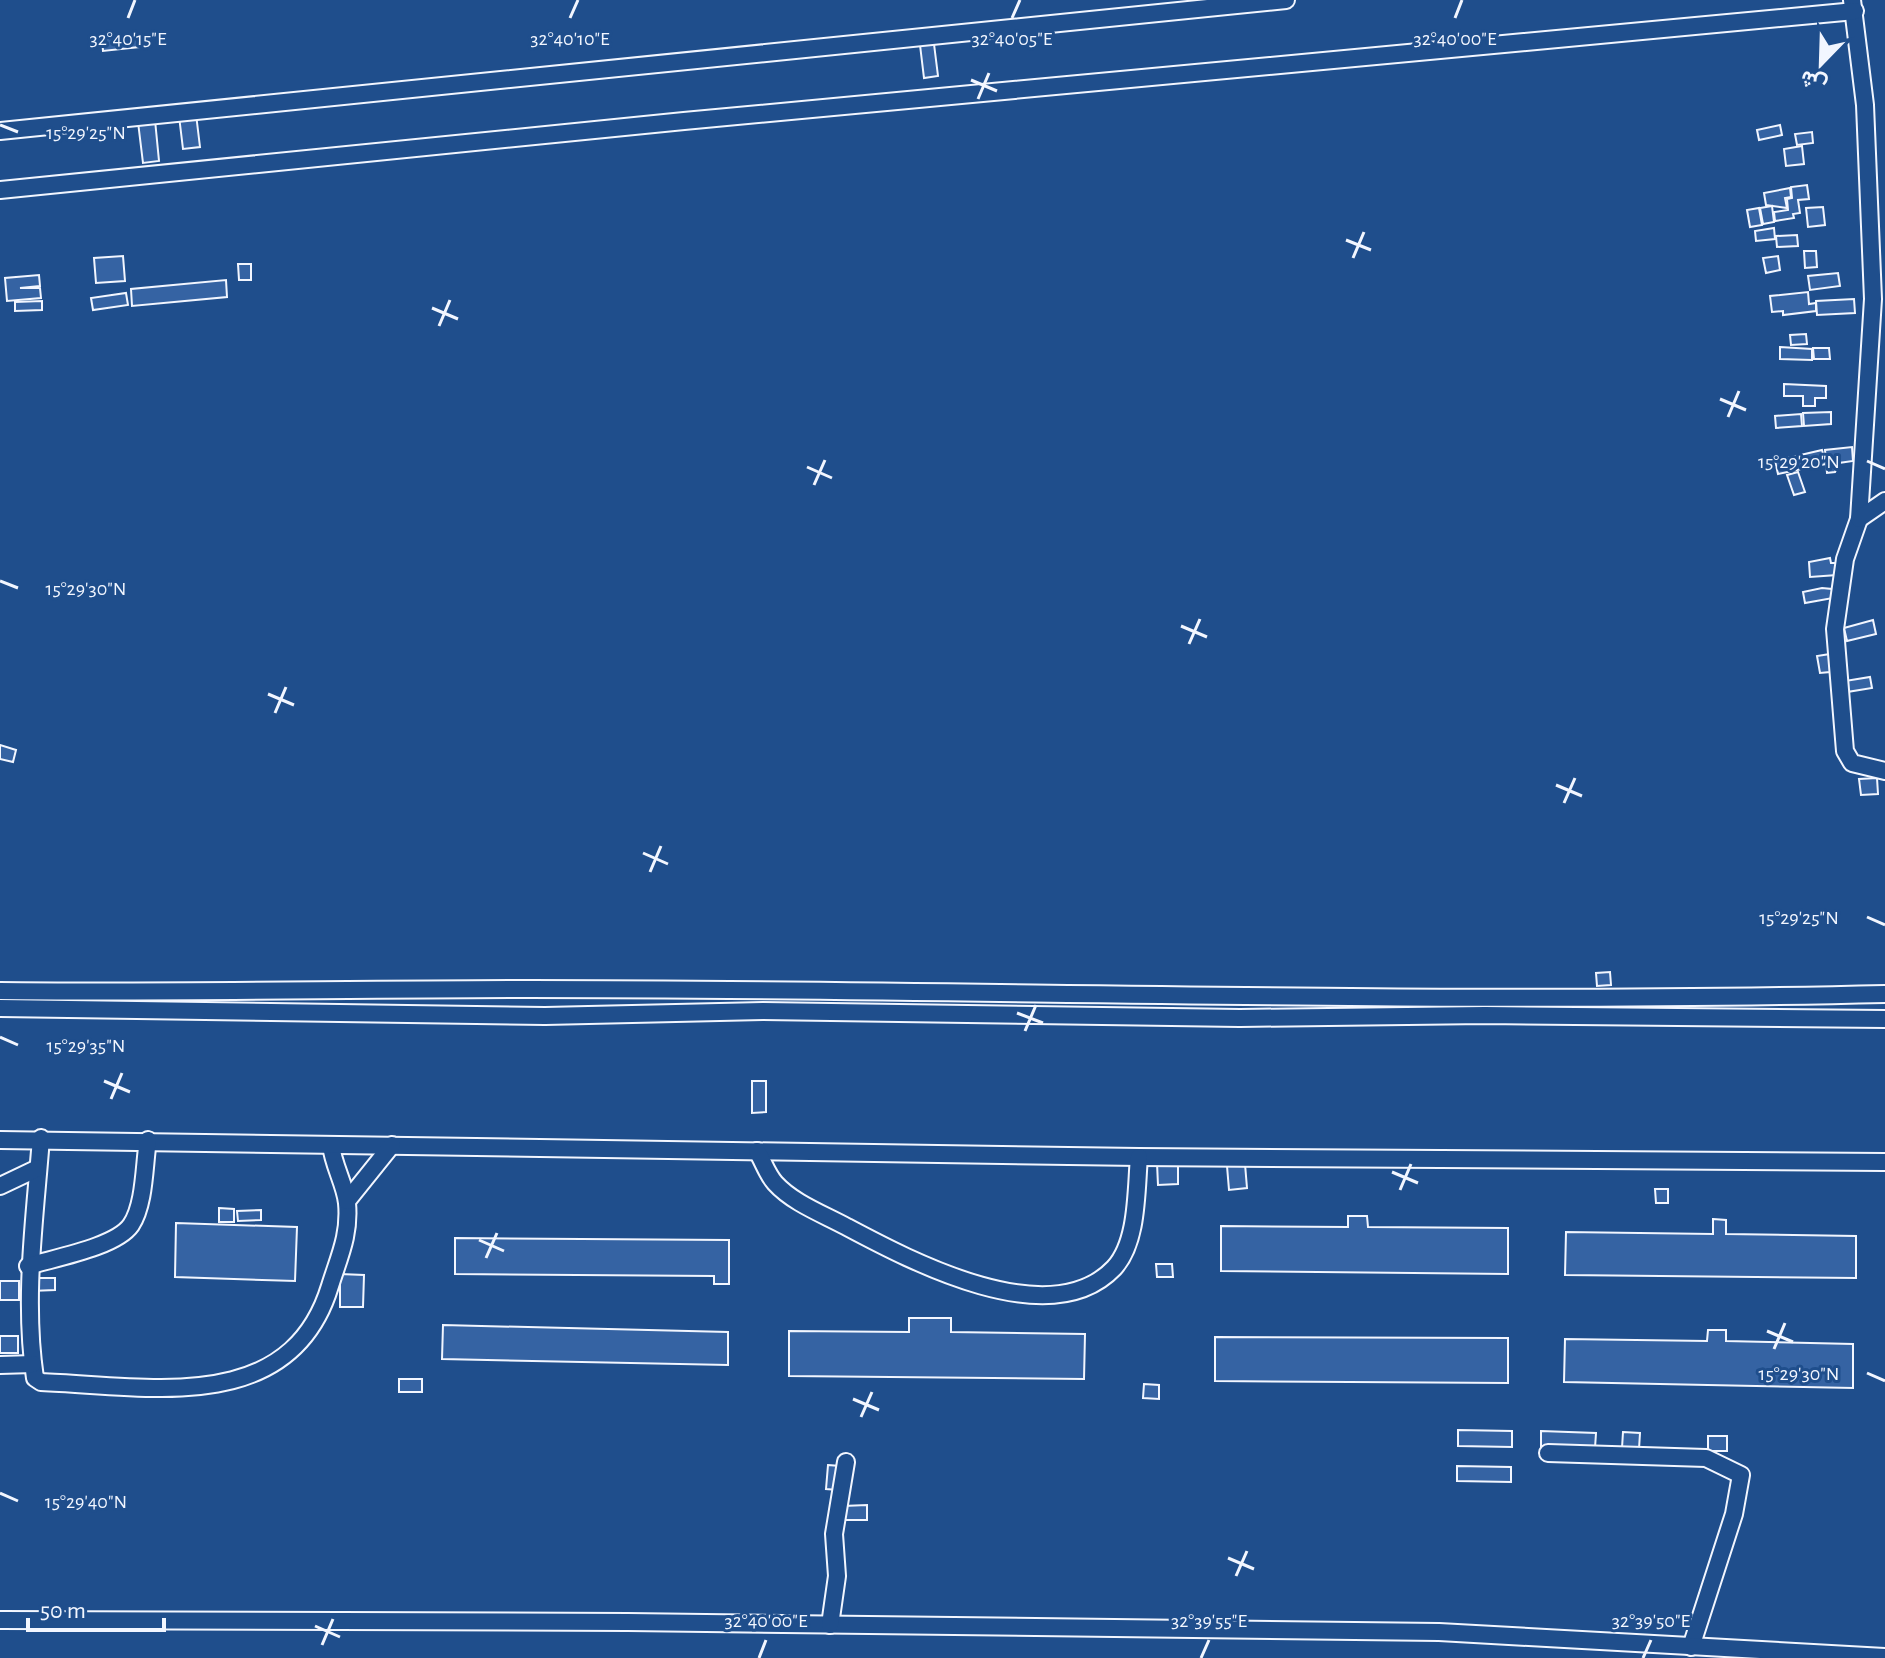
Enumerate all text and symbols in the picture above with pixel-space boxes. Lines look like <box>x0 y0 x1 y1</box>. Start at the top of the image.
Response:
north arrow <box>1781 24 1861 104</box>
text: 32°40'15"E <box>89 29 167 49</box>
text: 32°40'10"E <box>530 29 610 49</box>
text: 32°40'05"E <box>972 29 1053 49</box>
text: 32°40'00"E <box>1413 29 1497 49</box>
text: ش <box>1797 64 1831 97</box>
text: 15°29'25"N <box>46 123 126 143</box>
text: 15°29'20"N <box>1758 452 1840 472</box>
text: 15°29'30"N <box>46 579 126 599</box>
text: 15°29'25"N <box>1759 908 1839 928</box>
text: 15°29'35"N <box>47 1036 125 1056</box>
text: 15°29'30"N <box>1759 1364 1839 1384</box>
text: 15°29'40"N <box>45 1492 127 1512</box>
scale bar <box>28 1582 164 1632</box>
text: 50 m <box>40 1599 86 1623</box>
text: 32°40'00"E <box>724 1611 808 1631</box>
text: 32°39'55"E <box>1171 1611 1247 1631</box>
text: 32°39'50"E <box>1612 1611 1691 1631</box>

